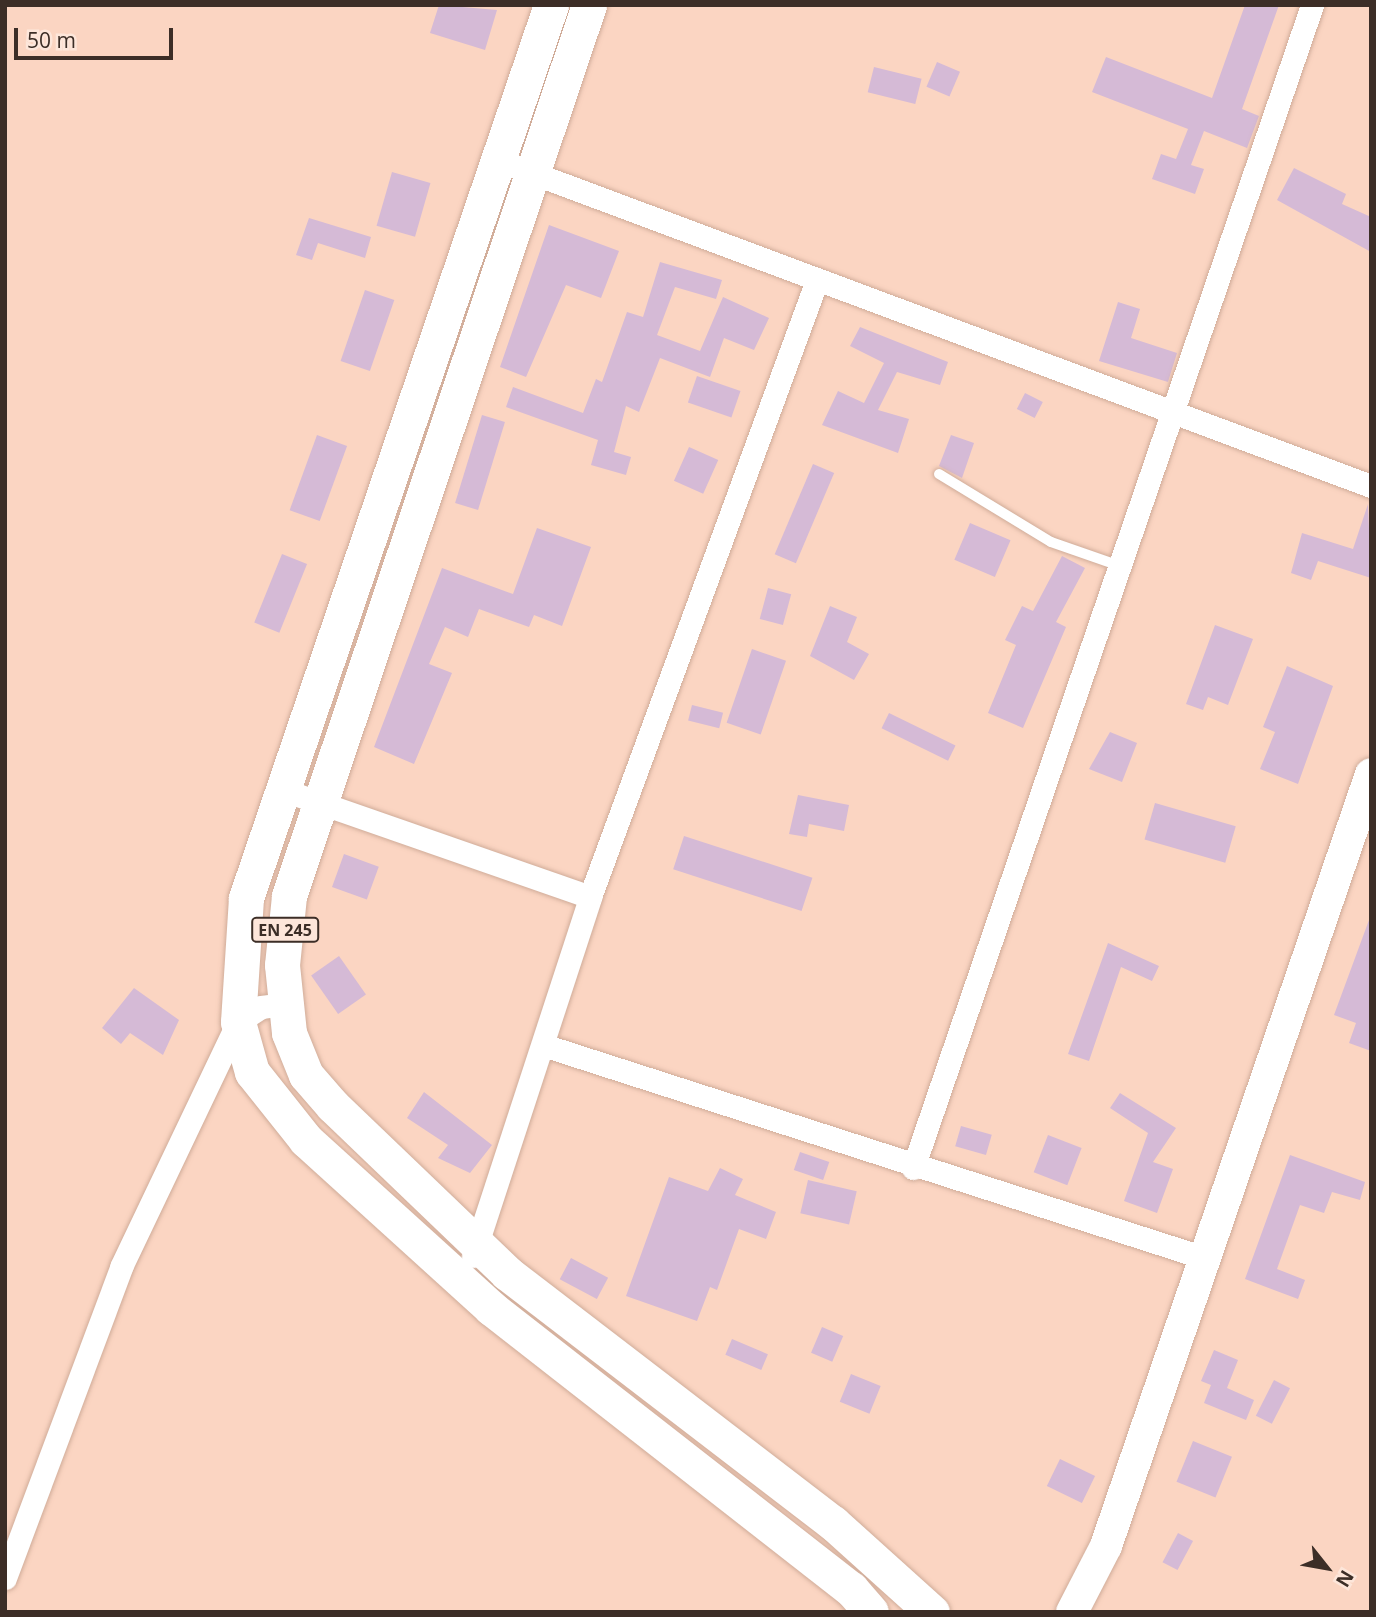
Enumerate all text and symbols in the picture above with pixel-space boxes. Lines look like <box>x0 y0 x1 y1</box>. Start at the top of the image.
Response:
scale bar <box>18 14 177 58</box>
text: 50 m <box>27 26 76 54</box>
road number: EN 245 <box>250 918 320 942</box>
north arrow <box>1292 1533 1362 1603</box>
text: N <box>1330 1565 1360 1592</box>

